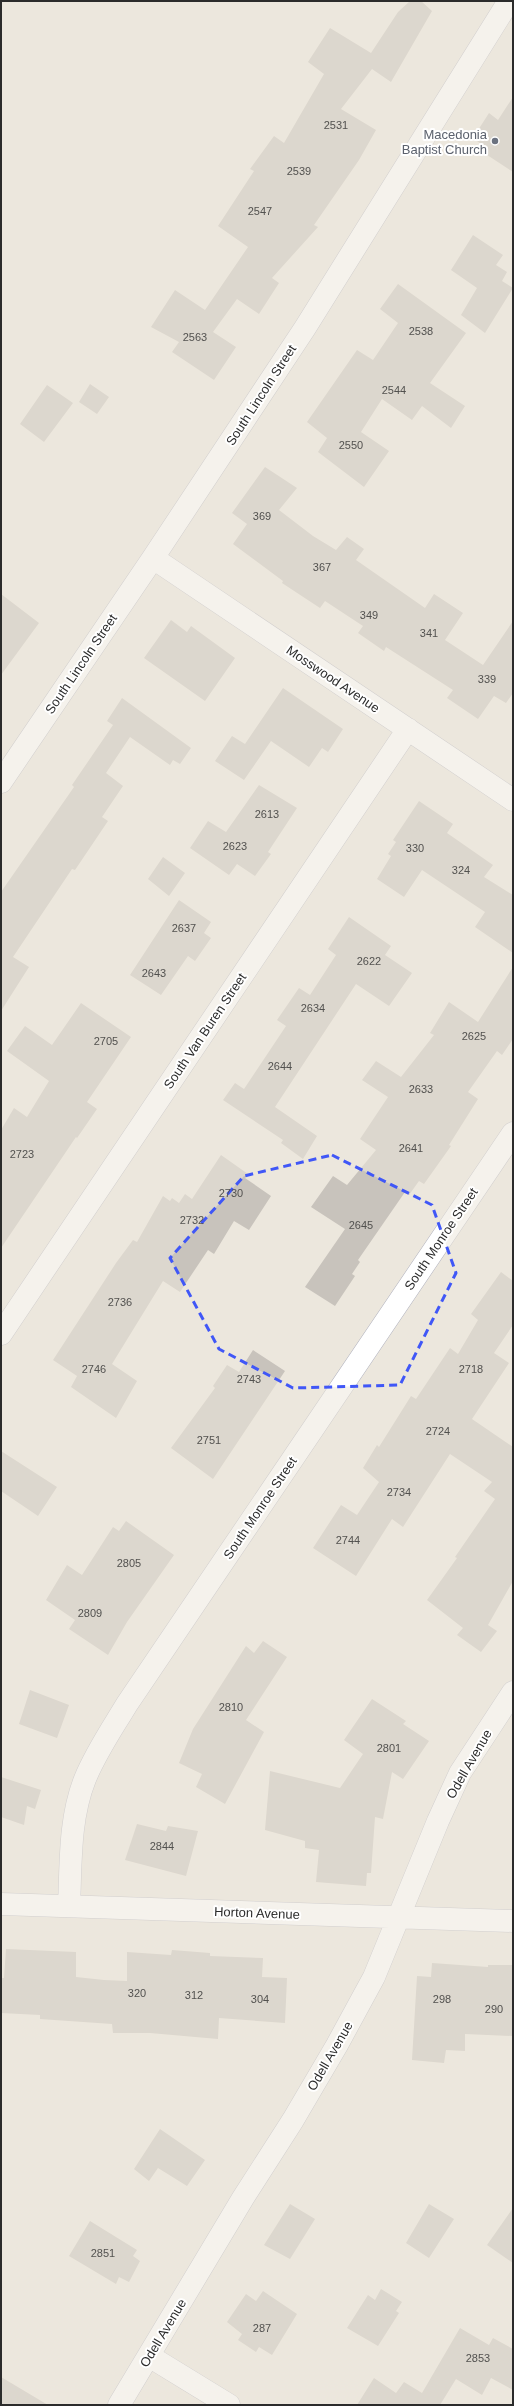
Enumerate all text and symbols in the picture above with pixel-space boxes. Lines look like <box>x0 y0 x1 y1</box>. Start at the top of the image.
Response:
house number: 2531 <box>324 119 348 131</box>
place label: Macedonia Baptist Church <box>402 127 488 157</box>
marker: Macedonia Baptist Church <box>490 136 500 146</box>
house number: 2539 <box>287 165 311 177</box>
house number: 2547 <box>248 205 272 217</box>
house number: 2538 <box>409 325 433 337</box>
house number: 2563 <box>183 331 207 343</box>
street label: South Lincoln Street <box>223 341 299 448</box>
house number: 2544 <box>382 384 406 396</box>
house number: 2550 <box>339 439 363 451</box>
house number: 369 <box>253 510 271 522</box>
house number: 367 <box>313 561 331 573</box>
house number: 349 <box>360 609 378 621</box>
street label: South Lincoln Street <box>42 611 120 717</box>
house number: 341 <box>420 627 438 639</box>
street label: Mosswood Avenue <box>284 642 382 716</box>
house number: 339 <box>478 673 496 685</box>
house number: 2613 <box>255 808 279 820</box>
house number: 2623 <box>223 840 247 852</box>
house number: 330 <box>406 842 424 854</box>
house number: 324 <box>452 864 470 876</box>
house number: 2637 <box>172 922 196 934</box>
house number: 2622 <box>357 955 381 967</box>
house number: 2643 <box>142 967 166 979</box>
street label: South Van Buren Street <box>161 970 250 1092</box>
house number: 2634 <box>301 1002 325 1014</box>
house number: 2625 <box>462 1030 486 1042</box>
house number: 2705 <box>94 1035 118 1047</box>
house number: 2644 <box>268 1060 292 1072</box>
house number: 2633 <box>409 1083 433 1095</box>
house number: 2641 <box>399 1142 423 1154</box>
house number: 2723 <box>10 1148 34 1160</box>
street label: South Monroe Street <box>401 1185 481 1293</box>
house number: 2730 <box>219 1187 243 1199</box>
house number: 2732 <box>180 1214 204 1226</box>
house number: 2645 <box>349 1219 373 1231</box>
house number: 2736 <box>108 1296 132 1308</box>
house number: 2746 <box>82 1363 106 1375</box>
house number: 2718 <box>459 1363 483 1375</box>
house number: 2743 <box>237 1373 261 1385</box>
house number: 2724 <box>426 1425 450 1437</box>
house number: 2751 <box>197 1434 221 1446</box>
street label: South Monroe Street <box>220 1454 300 1562</box>
house number: 2734 <box>387 1486 411 1498</box>
house number: 2744 <box>336 1534 360 1546</box>
house number: 2805 <box>117 1557 141 1569</box>
house number: 2809 <box>78 1607 102 1619</box>
house number: 2810 <box>219 1701 243 1713</box>
street label: Odell Avenue <box>443 1727 495 1801</box>
house number: 2801 <box>377 1742 401 1754</box>
house number: 2844 <box>150 1840 174 1852</box>
street label: Horton Avenue <box>214 1904 300 1922</box>
house number: 320 <box>128 1987 146 1999</box>
house number: 312 <box>185 1989 203 2001</box>
house number: 304 <box>251 1993 269 2005</box>
house number: 298 <box>433 1993 451 2005</box>
house number: 290 <box>485 2003 503 2015</box>
street label: Odell Avenue <box>304 2019 356 2093</box>
house number: 2851 <box>91 2247 115 2259</box>
street label: Odell Avenue <box>137 2296 189 2370</box>
house number: 287 <box>253 2322 271 2334</box>
house number: 2853 <box>466 2352 490 2364</box>

